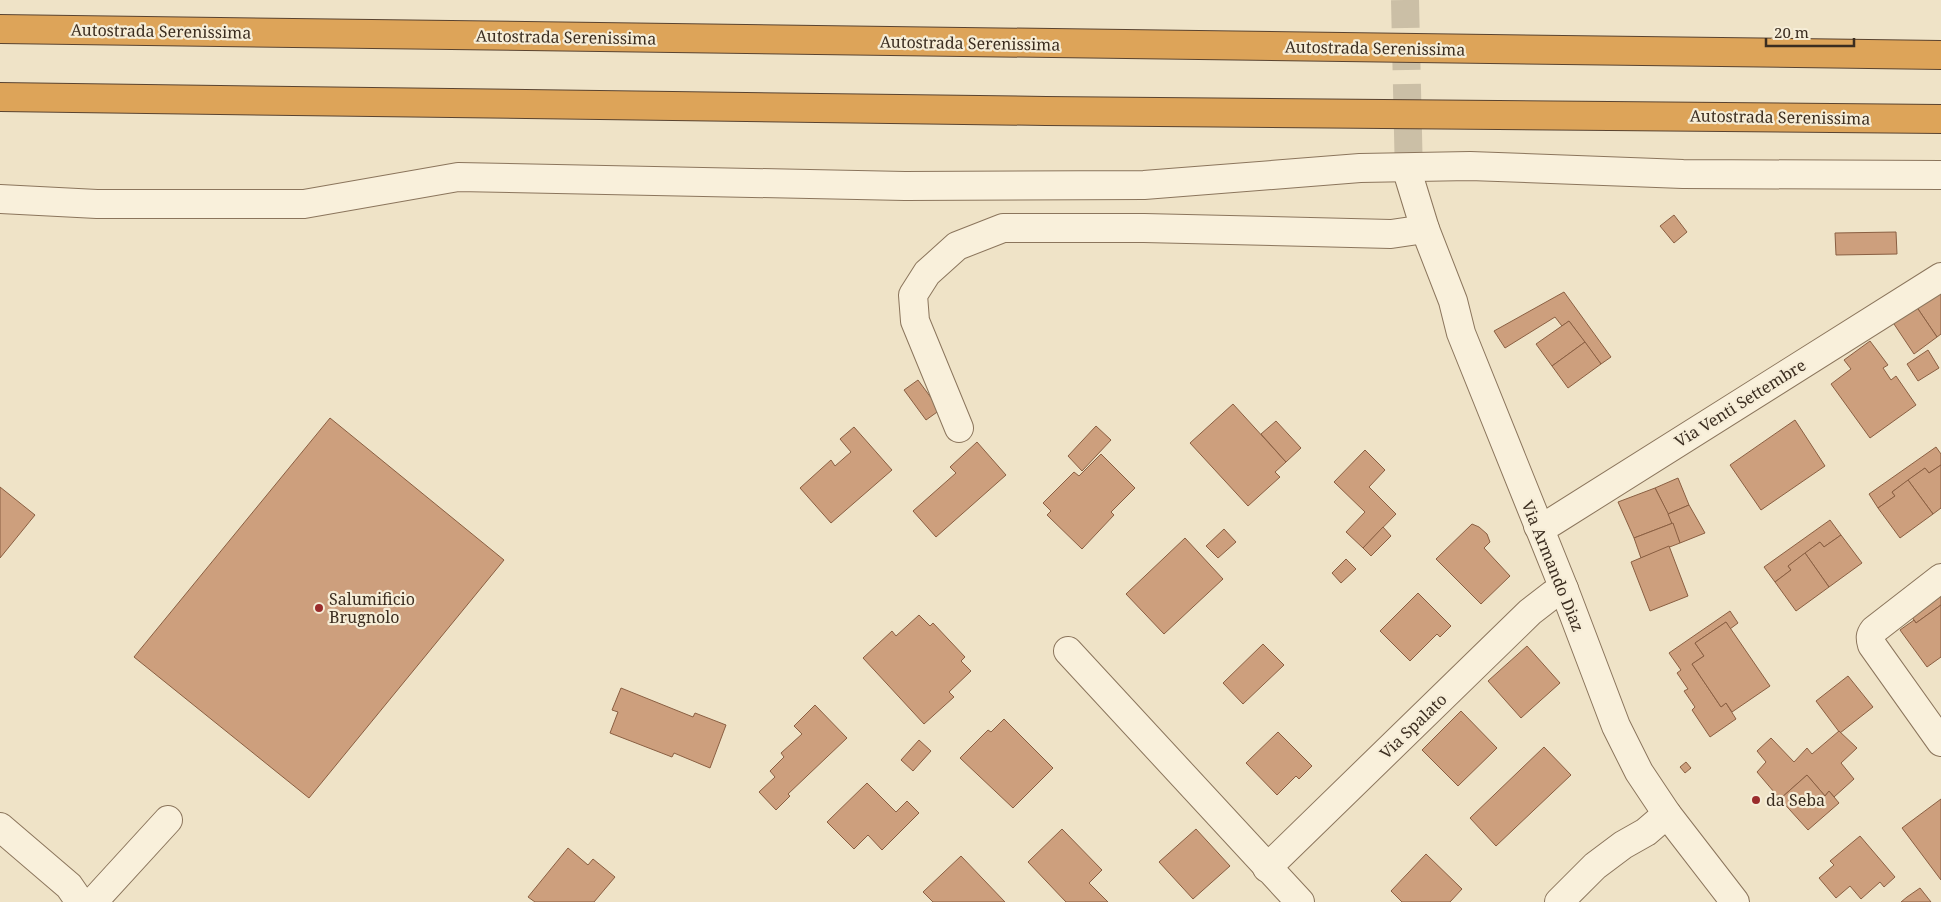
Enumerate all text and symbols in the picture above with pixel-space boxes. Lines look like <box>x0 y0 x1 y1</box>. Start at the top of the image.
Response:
scale bar <box>1766 15 1854 47</box>
street label: Autostrada Serenissima <box>71 18 251 44</box>
text: 20 m <box>1774 22 1809 42</box>
street label: Autostrada Serenissima <box>476 24 656 50</box>
street label: Autostrada Serenissima <box>880 30 1060 56</box>
street label: Autostrada Serenissima <box>1285 35 1465 61</box>
street label: Autostrada Serenissima <box>1690 104 1870 130</box>
street label: Via Venti Settembre <box>1670 354 1810 452</box>
street label: Via Armando Diaz <box>1517 497 1589 635</box>
place label: Salumificio Brugnolo <box>329 588 415 628</box>
marker: Salumificio Brugnolo <box>313 602 325 614</box>
street label: Via Spalato <box>1375 688 1451 764</box>
place label: da Seba <box>1766 789 1825 811</box>
marker: da Seba <box>1750 794 1762 806</box>

